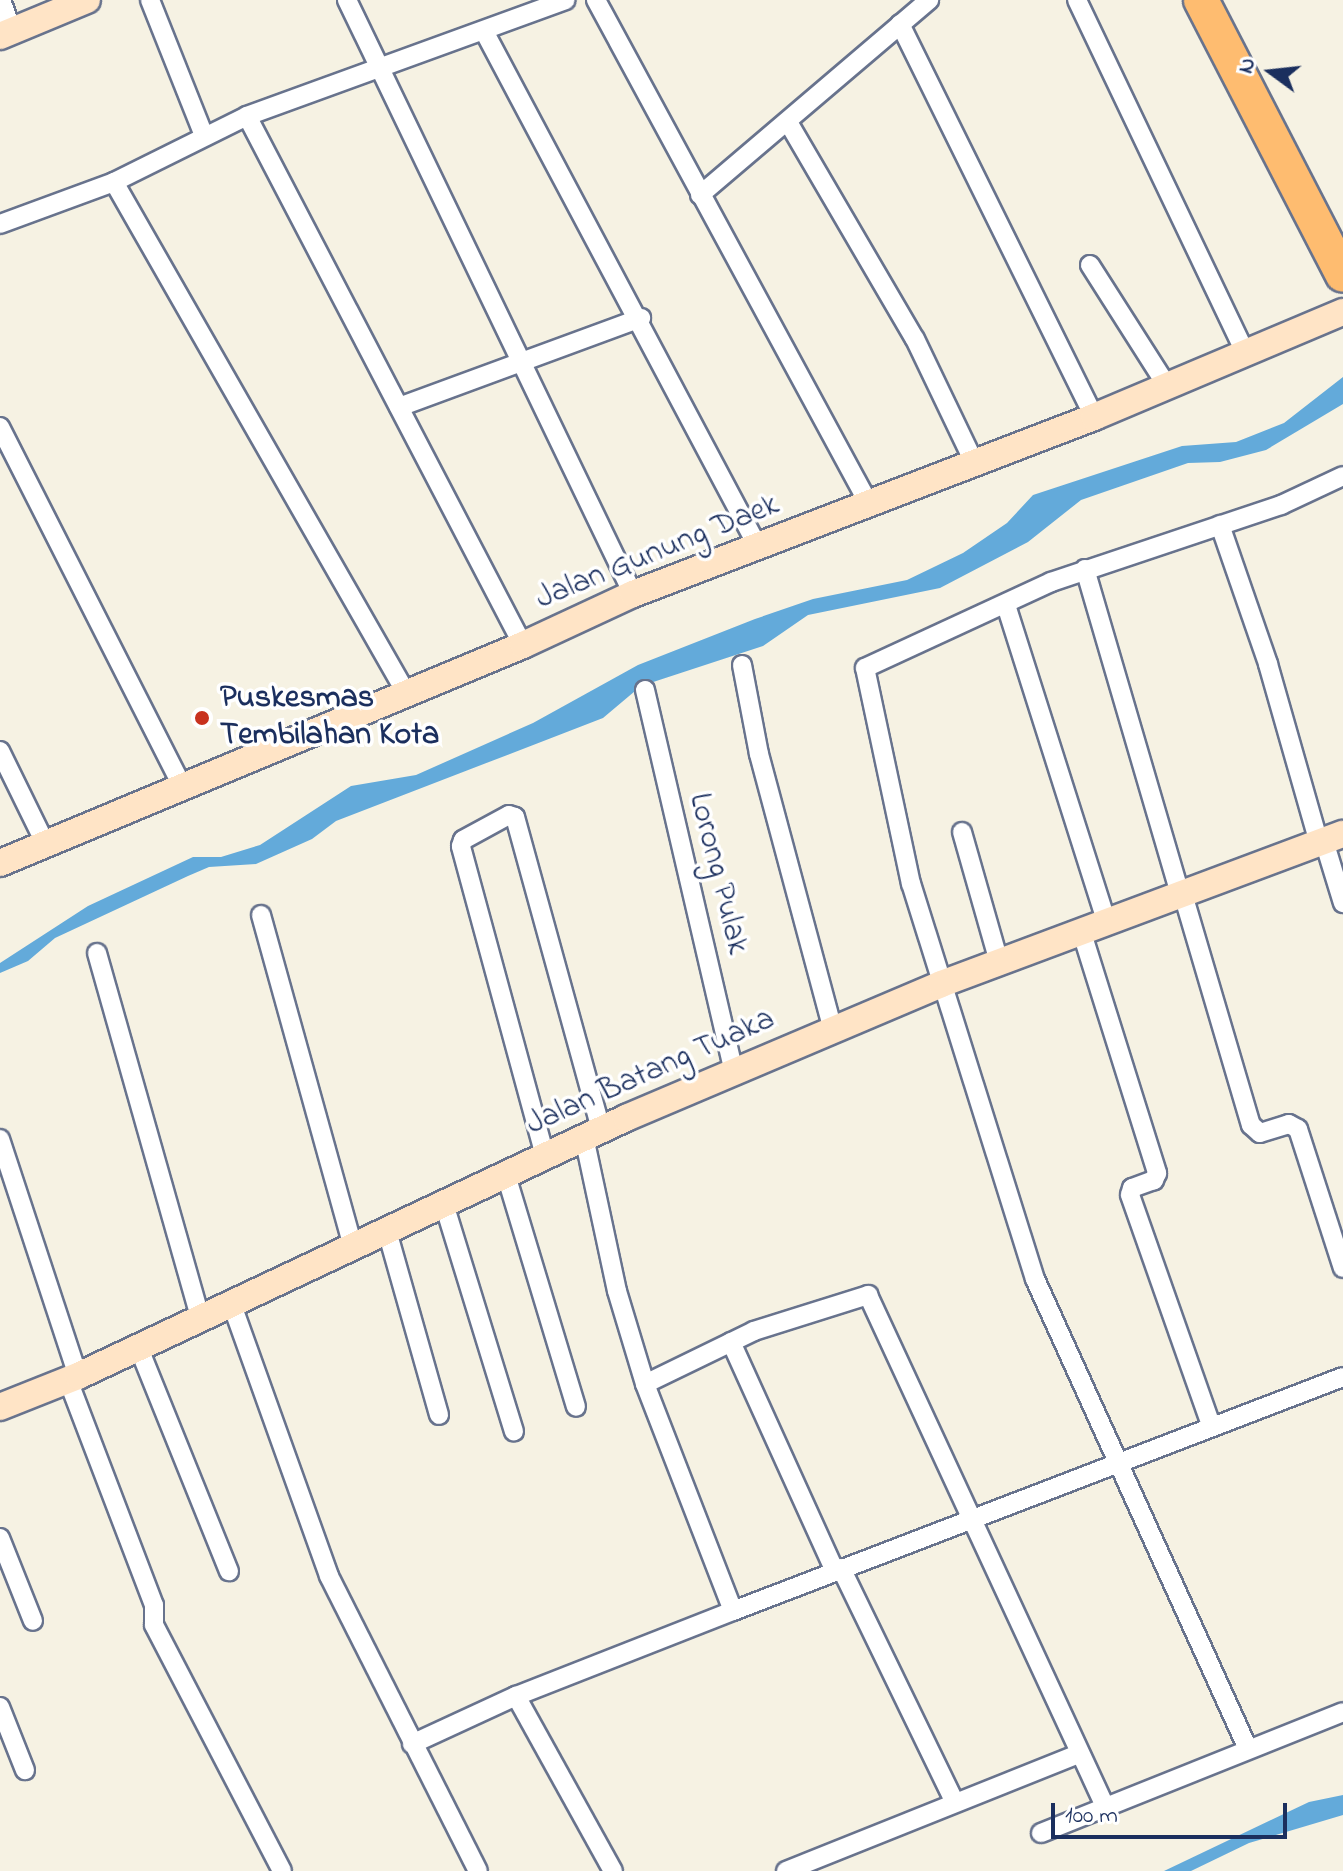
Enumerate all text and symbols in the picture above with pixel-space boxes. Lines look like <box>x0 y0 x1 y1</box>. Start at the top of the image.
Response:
north arrow <box>1231 32 1311 112</box>
text: N <box>1230 54 1265 77</box>
street label: Jalan Gunung Daek <box>531 487 785 619</box>
place label: Puskesmas Tembilahan Kota <box>220 681 439 756</box>
marker: Puskesmas Tembilahan Kota <box>191 707 213 729</box>
street label: Lorong Pulak <box>678 789 756 959</box>
street label: Jalan Batang Tuaka <box>521 1001 781 1145</box>
scale bar <box>1055 1787 1291 1837</box>
text: 100 m <box>1065 1799 1118 1834</box>

